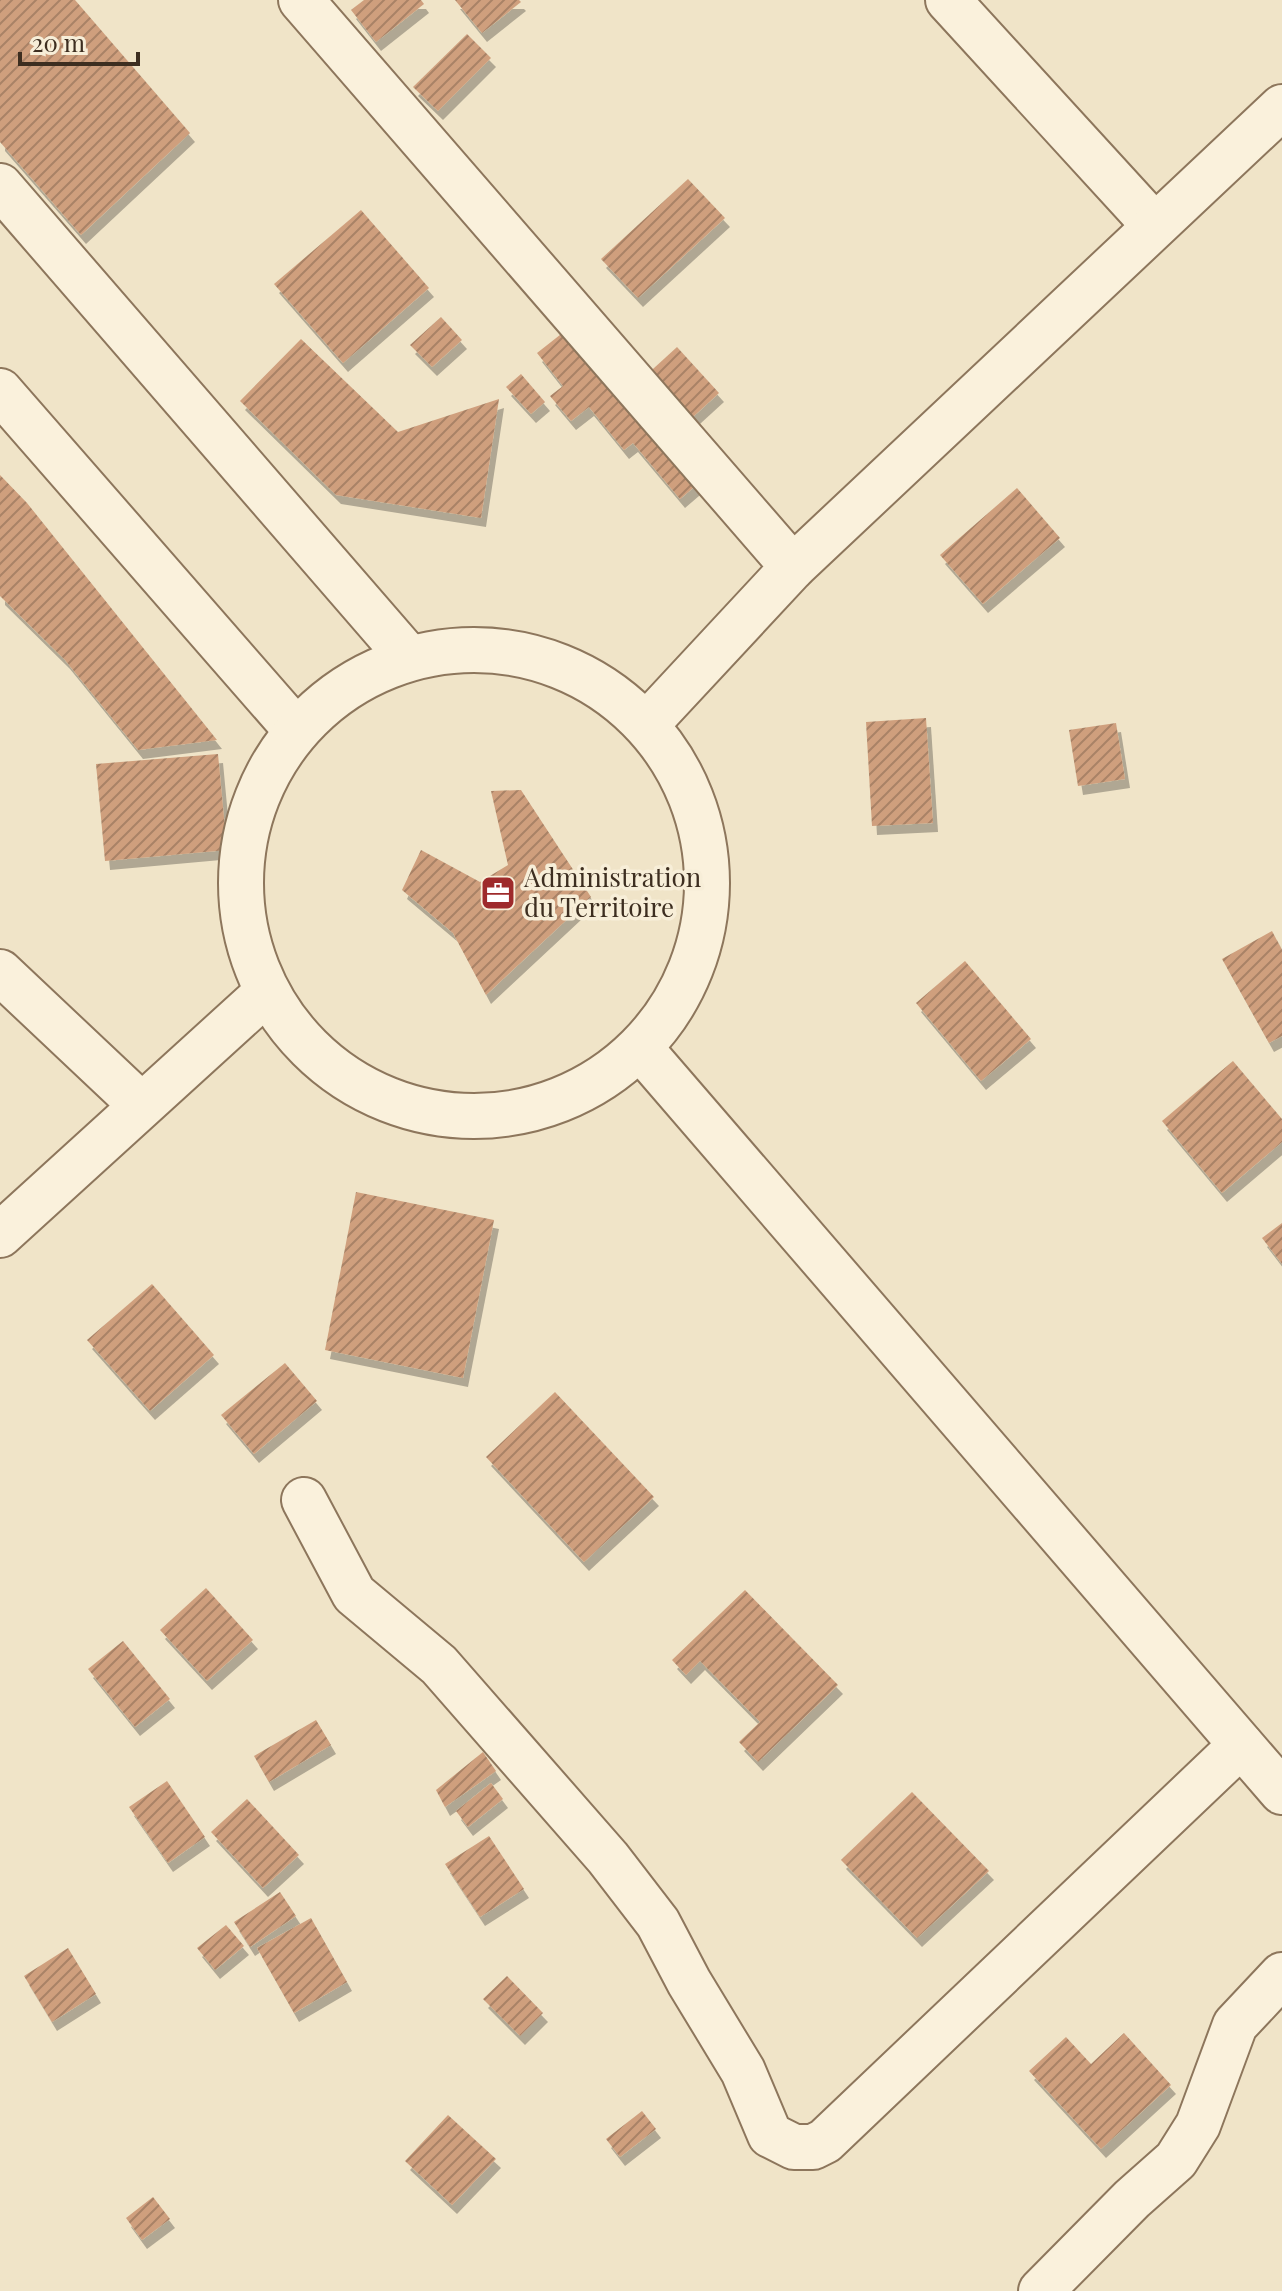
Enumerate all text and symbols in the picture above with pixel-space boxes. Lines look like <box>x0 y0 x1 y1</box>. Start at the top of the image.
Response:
scale bar <box>20 16 138 66</box>
text: 20 m <box>32 26 85 58</box>
place label: Administration du Territoire <box>523 859 702 924</box>
office icon: Administration du Territoire <box>479 874 517 912</box>

